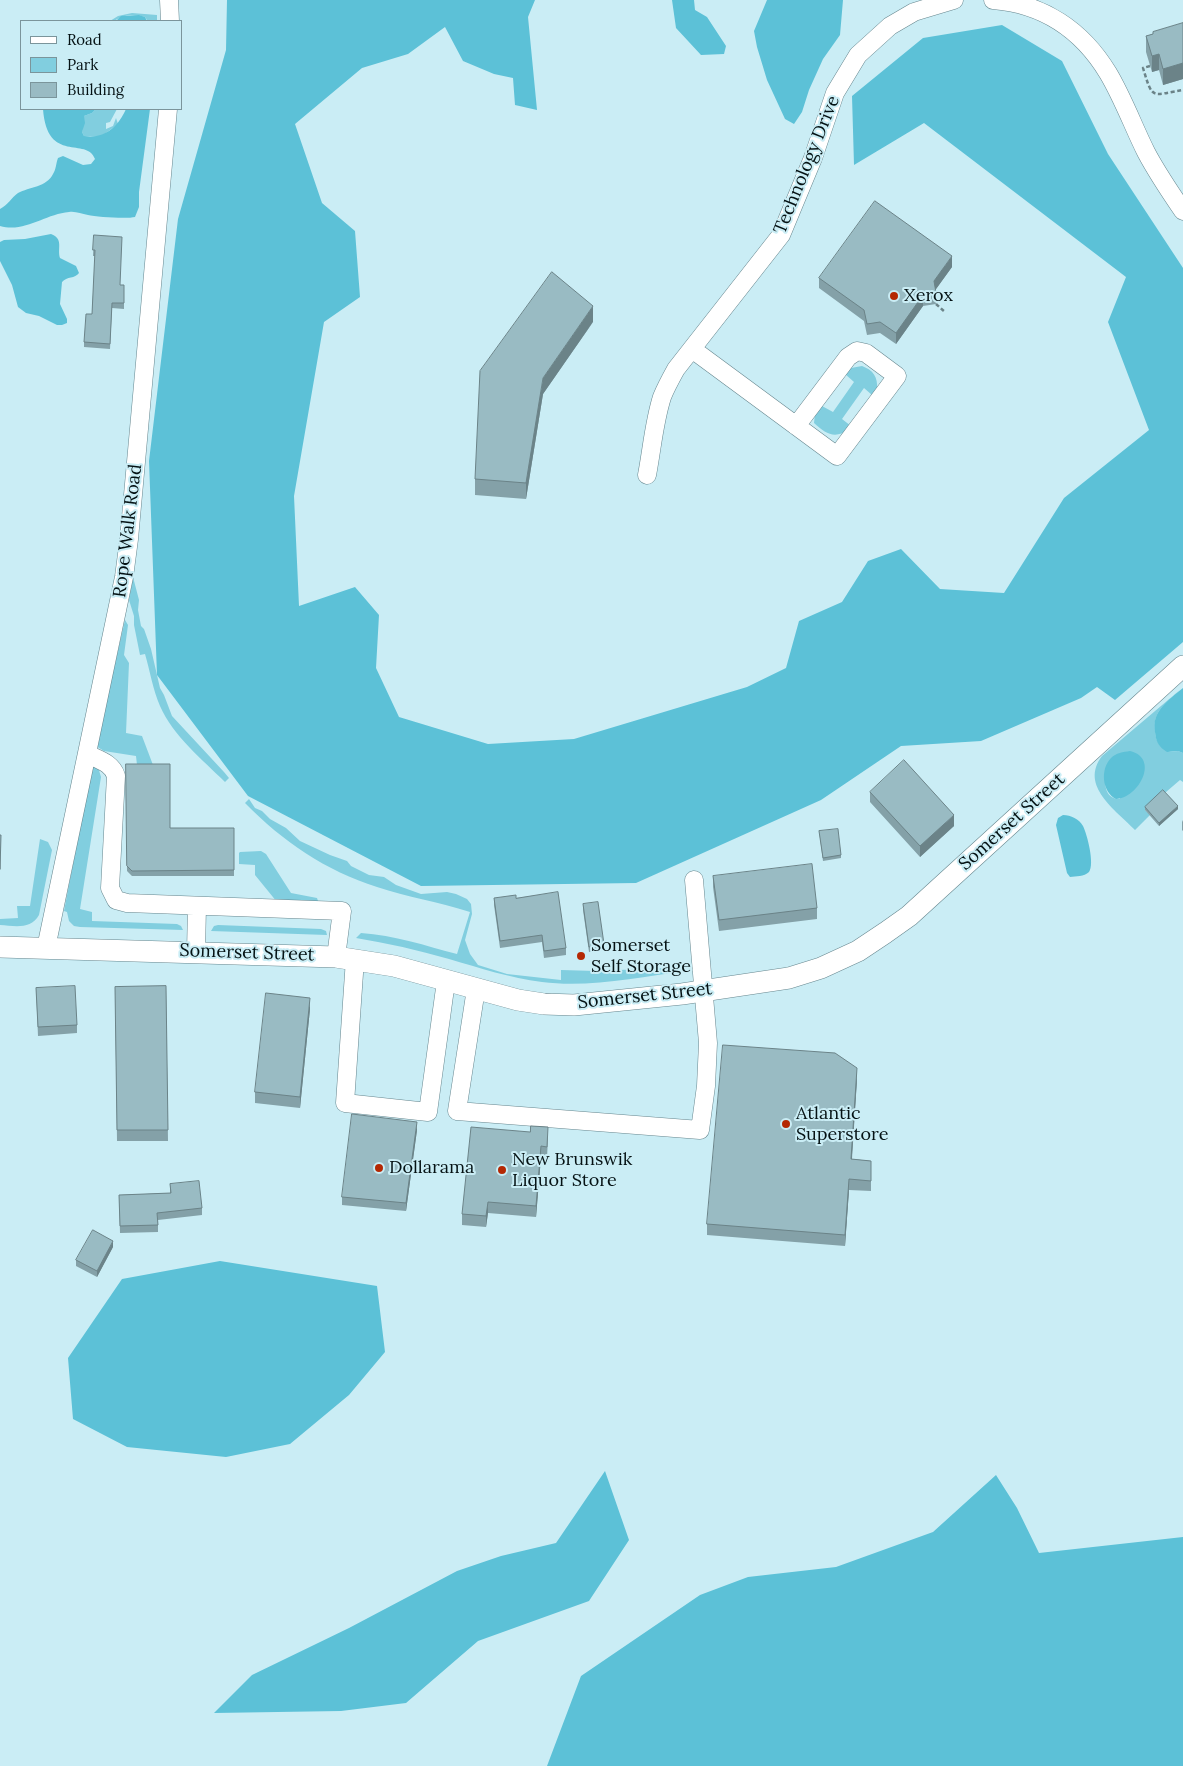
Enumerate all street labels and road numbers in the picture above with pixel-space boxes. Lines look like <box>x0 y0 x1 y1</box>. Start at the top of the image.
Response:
street label: Technology Drive <box>769 93 845 237</box>
street label: Rope Walk Road <box>109 463 147 599</box>
street label: Somerset Street <box>955 769 1069 875</box>
street label: Somerset Street <box>179 940 315 966</box>
street label: Somerset Street <box>577 978 713 1014</box>

